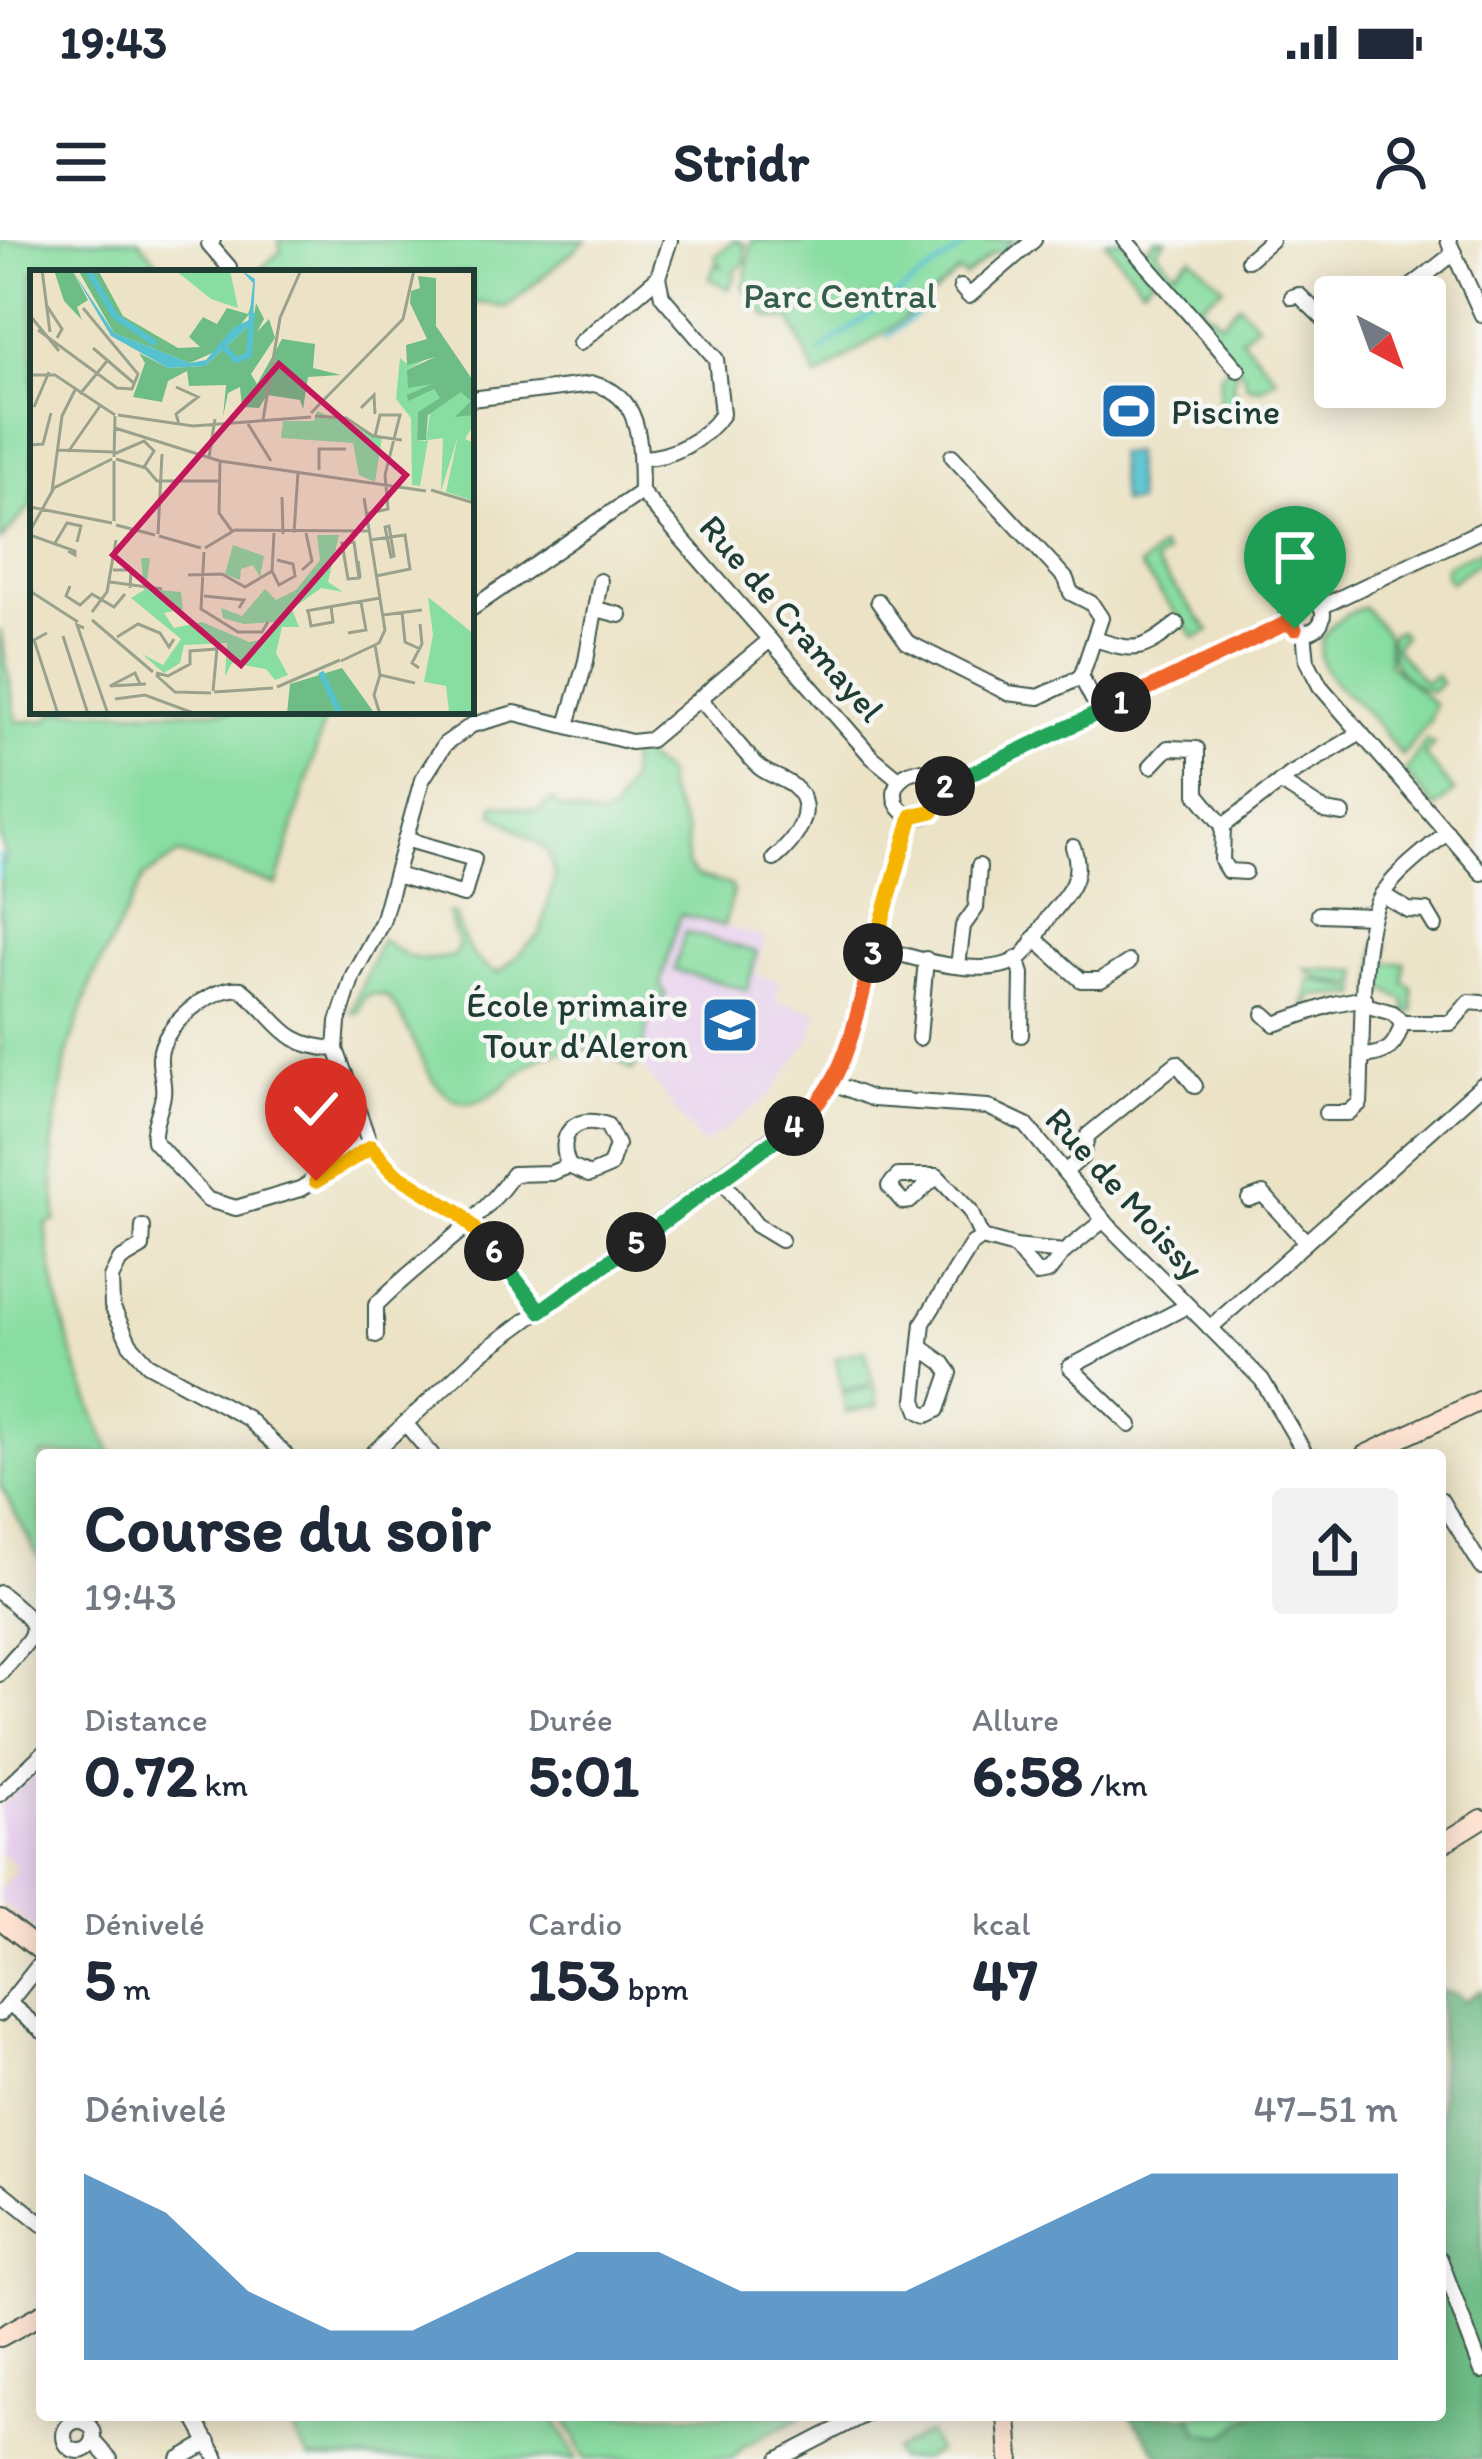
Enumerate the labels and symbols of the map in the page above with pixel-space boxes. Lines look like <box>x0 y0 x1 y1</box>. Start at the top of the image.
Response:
inset map <box>30 270 474 714</box>
park label: Parc Central <box>743 274 937 317</box>
north arrow <box>1314 276 1446 408</box>
sports icon: Piscine <box>1098 380 1160 442</box>
place label: Piscine <box>1171 390 1280 433</box>
street label: Rue de Cramayel <box>690 506 894 730</box>
pin <box>1244 506 1346 629</box>
pin: 1 <box>1091 672 1151 732</box>
pin: 2 <box>915 756 975 816</box>
pin: 3 <box>843 923 903 983</box>
place label: École primaire Tour d'Aleron <box>466 983 688 1067</box>
school or university icon: École primaire Tour d'Aleron <box>699 994 761 1056</box>
pin <box>265 1058 367 1181</box>
pin: 4 <box>764 1096 824 1156</box>
street label: Rue de Moissy <box>1036 1098 1214 1288</box>
pin: 5 <box>606 1212 666 1272</box>
pin: 6 <box>464 1221 524 1281</box>

